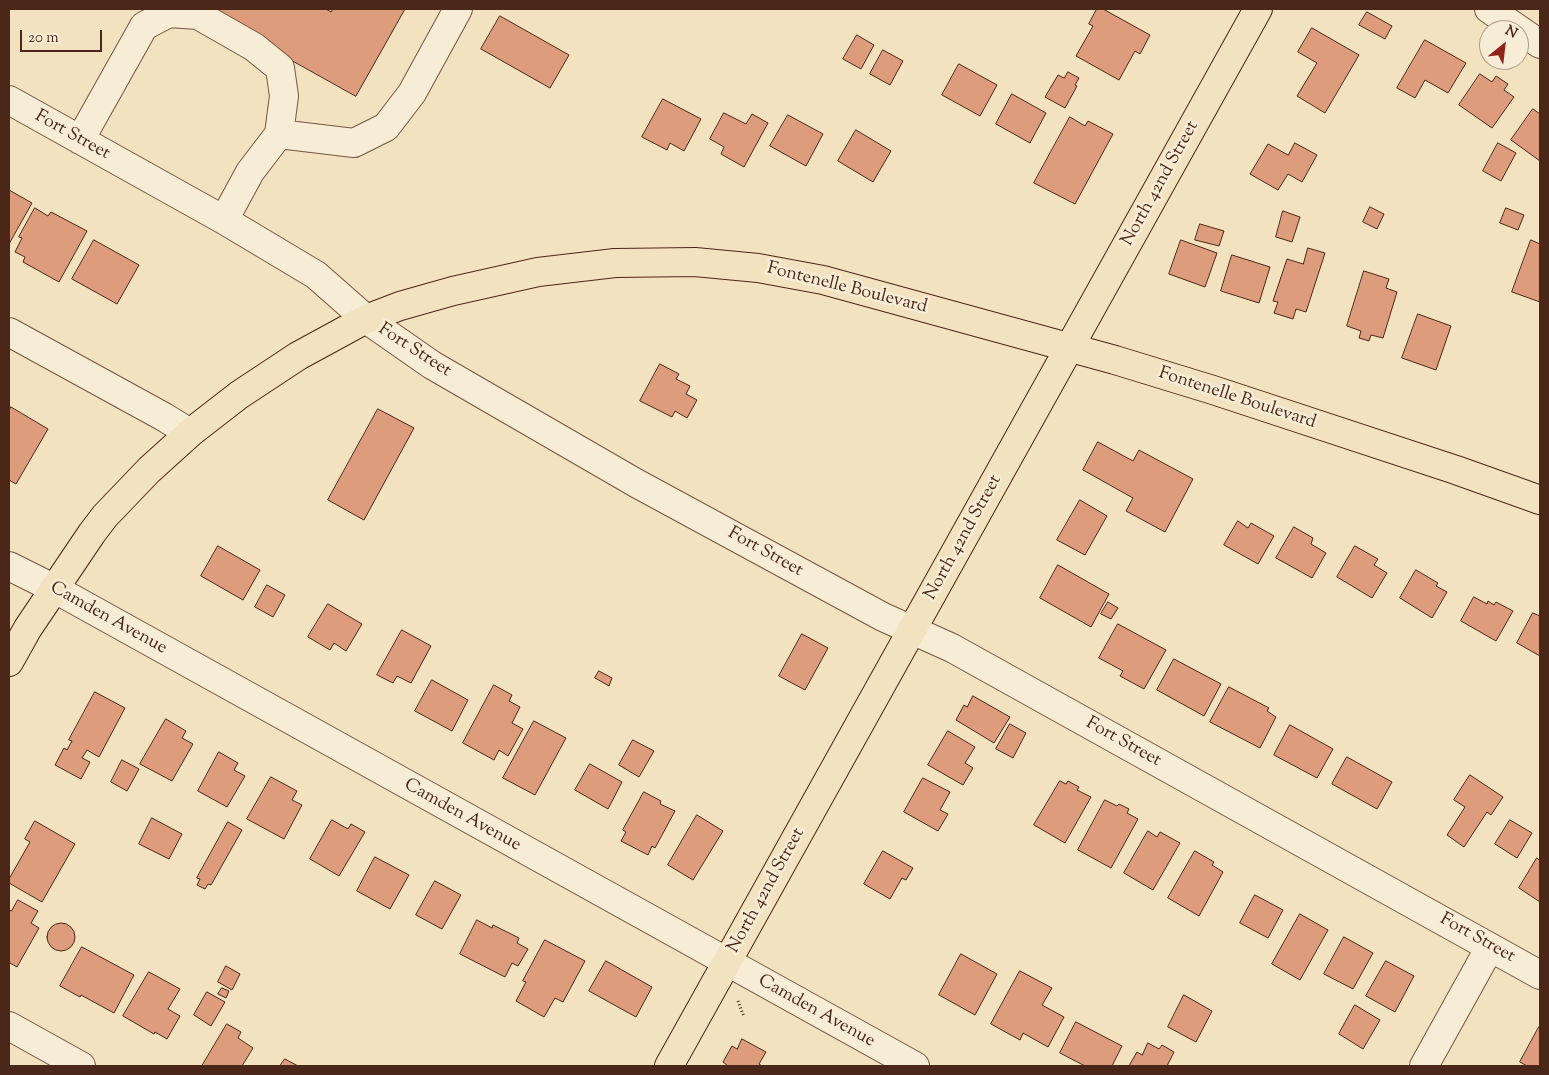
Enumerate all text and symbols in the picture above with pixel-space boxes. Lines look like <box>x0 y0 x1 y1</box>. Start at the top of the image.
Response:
scale bar <box>22 20 105 52</box>
north arrow <box>1479 20 1529 70</box>
text: N <box>1501 21 1521 44</box>
text: 20 m <box>28 28 59 49</box>
street label: Fort Street <box>31 106 113 166</box>
street label: North 42nd Street <box>1118 118 1204 250</box>
street label: Fontenelle Boulevard <box>765 259 929 319</box>
street label: Fort Street <box>373 319 455 383</box>
street label: Fontenelle Boulevard <box>1156 363 1318 435</box>
street label: North 42nd Street <box>921 472 1007 604</box>
street label: Fort Street <box>724 523 806 583</box>
street label: Camden Avenue <box>46 578 170 660</box>
street label: Fort Street <box>1082 713 1164 773</box>
street label: Camden Avenue <box>400 775 524 857</box>
street label: North 42nd Street <box>724 825 810 957</box>
street label: Fort Street <box>1436 909 1518 969</box>
street label: Camden Avenue <box>754 971 878 1053</box>

